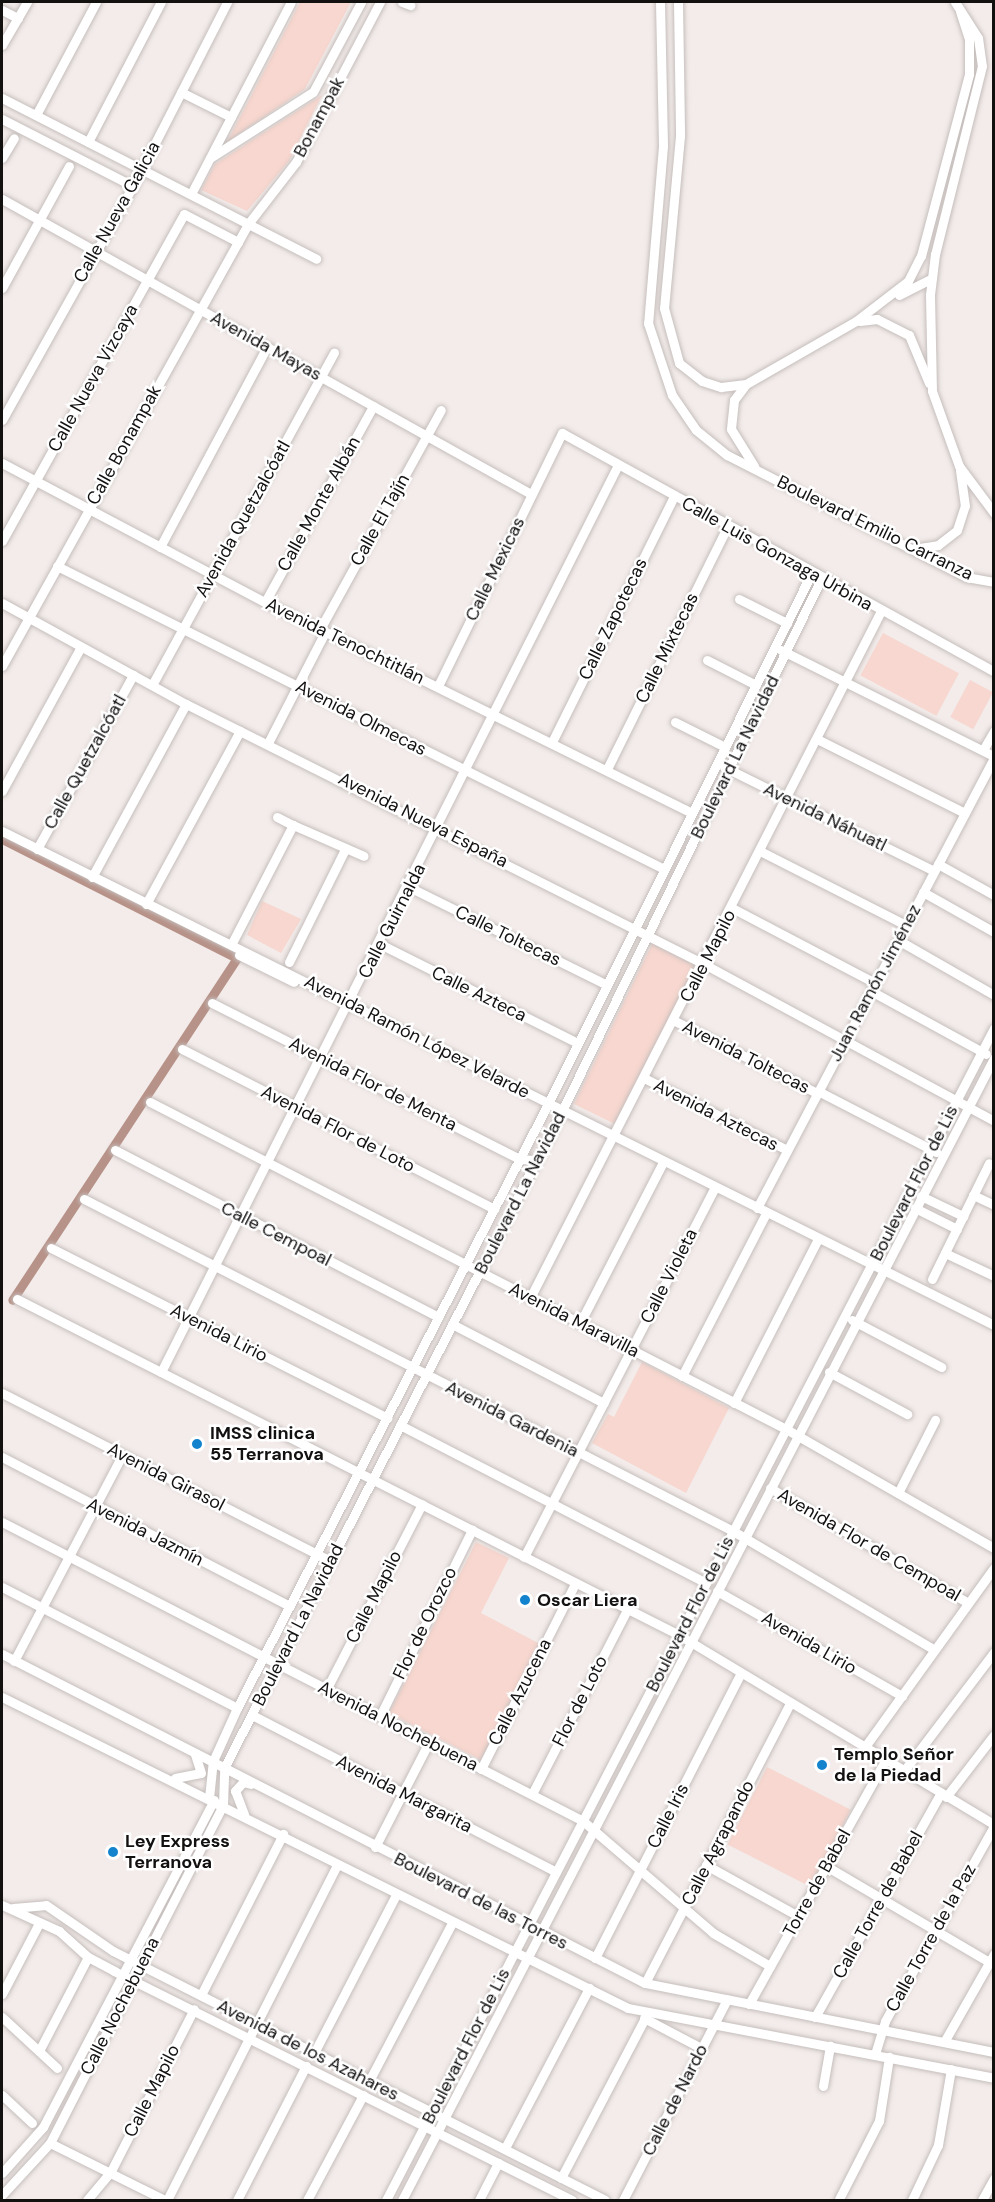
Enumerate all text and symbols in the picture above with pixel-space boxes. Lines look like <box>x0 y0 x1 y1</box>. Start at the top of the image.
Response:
street label: Bonampak <box>289 73 349 161</box>
street label: Calle Nueva Galicia <box>69 138 165 286</box>
street label: Calle Nueva Vizcaya <box>43 300 143 456</box>
street label: Avenida Mayas <box>207 307 325 385</box>
street label: Calle Bonampak <box>82 381 166 509</box>
street label: Calle Monte Albán <box>273 433 365 575</box>
street label: Avenida Quetzalcóatl <box>191 437 295 601</box>
street label: Calle El Tajín <box>346 470 414 570</box>
street label: Boulevard Emilio Carranza <box>773 471 977 585</box>
street label: Calle Luis Gonzaga Urbina <box>678 492 876 616</box>
street label: Calle Mexicas <box>461 513 529 625</box>
street label: Calle Zapotecas <box>574 554 652 684</box>
street label: Calle Mixtecas <box>631 589 703 707</box>
street label: Avenida Tenochtitlán <box>262 593 428 689</box>
street label: Boulevard La Navidad <box>686 672 784 842</box>
street label: Avenida Olmecas <box>292 676 430 760</box>
street label: Calle Quetzalcóatl <box>39 691 131 833</box>
street label: Avenida Nueva España <box>335 768 511 872</box>
street label: Avenida Náhuatl <box>760 778 890 856</box>
street label: Calle Guirnalda <box>354 860 430 982</box>
street label: Calle Toltecas <box>452 901 564 971</box>
street label: Juan Ramón Jiménez <box>824 901 926 1065</box>
street label: Calle Mapilo <box>675 906 741 1006</box>
street label: Calle Azteca <box>428 962 530 1026</box>
street label: Avenida Ramón López Velarde <box>301 971 533 1103</box>
street label: Avenida Toltecas <box>679 1016 813 1098</box>
street label: Avenida Flor de Menta <box>285 1032 461 1136</box>
street label: Avenida Aztecas <box>650 1074 782 1156</box>
street label: Avenida Flor de Loto <box>257 1081 419 1177</box>
street label: Boulevard Flor de Lis <box>865 1102 963 1264</box>
street label: Boulevard La Navidad <box>470 1108 570 1278</box>
street label: Calle Cempoal <box>217 1197 335 1271</box>
street label: Calle Violeta <box>636 1225 702 1327</box>
street label: Avenida Maravilla <box>505 1278 643 1362</box>
street label: Avenida Lirio <box>167 1299 271 1367</box>
street label: Avenida Gardenia <box>442 1376 582 1462</box>
place label: IMSS clinica 55 Terranova <box>210 1423 324 1466</box>
marker: IMSS clinica 55 Terranova <box>188 1435 206 1453</box>
street label: Avenida Girasol <box>104 1438 228 1516</box>
street label: Avenida Flor de Cempoal <box>774 1484 964 1606</box>
street label: Avenida Jazmín <box>83 1493 207 1571</box>
street label: Boulevard Flor de Lis <box>641 1533 739 1695</box>
street label: Boulevard La Navidad <box>248 1540 348 1710</box>
street label: Calle Mapilo <box>341 1547 407 1647</box>
street label: Flor de Orozco <box>389 1563 461 1683</box>
place label: Oscar Liera <box>537 1589 637 1611</box>
marker: Oscar Liera <box>518 1593 532 1607</box>
street label: Avenida Lirio <box>758 1607 860 1679</box>
street label: Calle Azucena <box>484 1635 556 1749</box>
street label: Flor de Loto <box>548 1652 612 1750</box>
street label: Avenida Nochebuena <box>314 1676 482 1776</box>
place label: Templo Señor de la Piedad <box>834 1744 954 1786</box>
street label: Avenida Margarita <box>332 1750 476 1838</box>
marker: Templo Señor de la Piedad <box>815 1758 829 1772</box>
street label: Calle Agrapando <box>677 1777 759 1909</box>
street label: Calle Iris <box>642 1780 694 1852</box>
street label: Torre de Babel <box>779 1825 855 1941</box>
street label: Calle Torre de Babel <box>828 1827 928 1983</box>
place label: Ley Express Terranova <box>125 1831 230 1874</box>
marker: Ley Express Terranova <box>106 1845 120 1859</box>
street label: Boulevard de las Torres <box>390 1848 572 1954</box>
street label: Calle Torre de la Paz <box>881 1860 981 2016</box>
street label: Calle Nochebuena <box>76 1934 164 2078</box>
street label: Boulevard Flor de Lis <box>417 1965 515 2127</box>
street label: Avenida de los Azahares <box>213 1995 403 2105</box>
street label: Calle Mapilo <box>119 2041 185 2141</box>
street label: Calle de Nardo <box>638 2041 712 2159</box>

